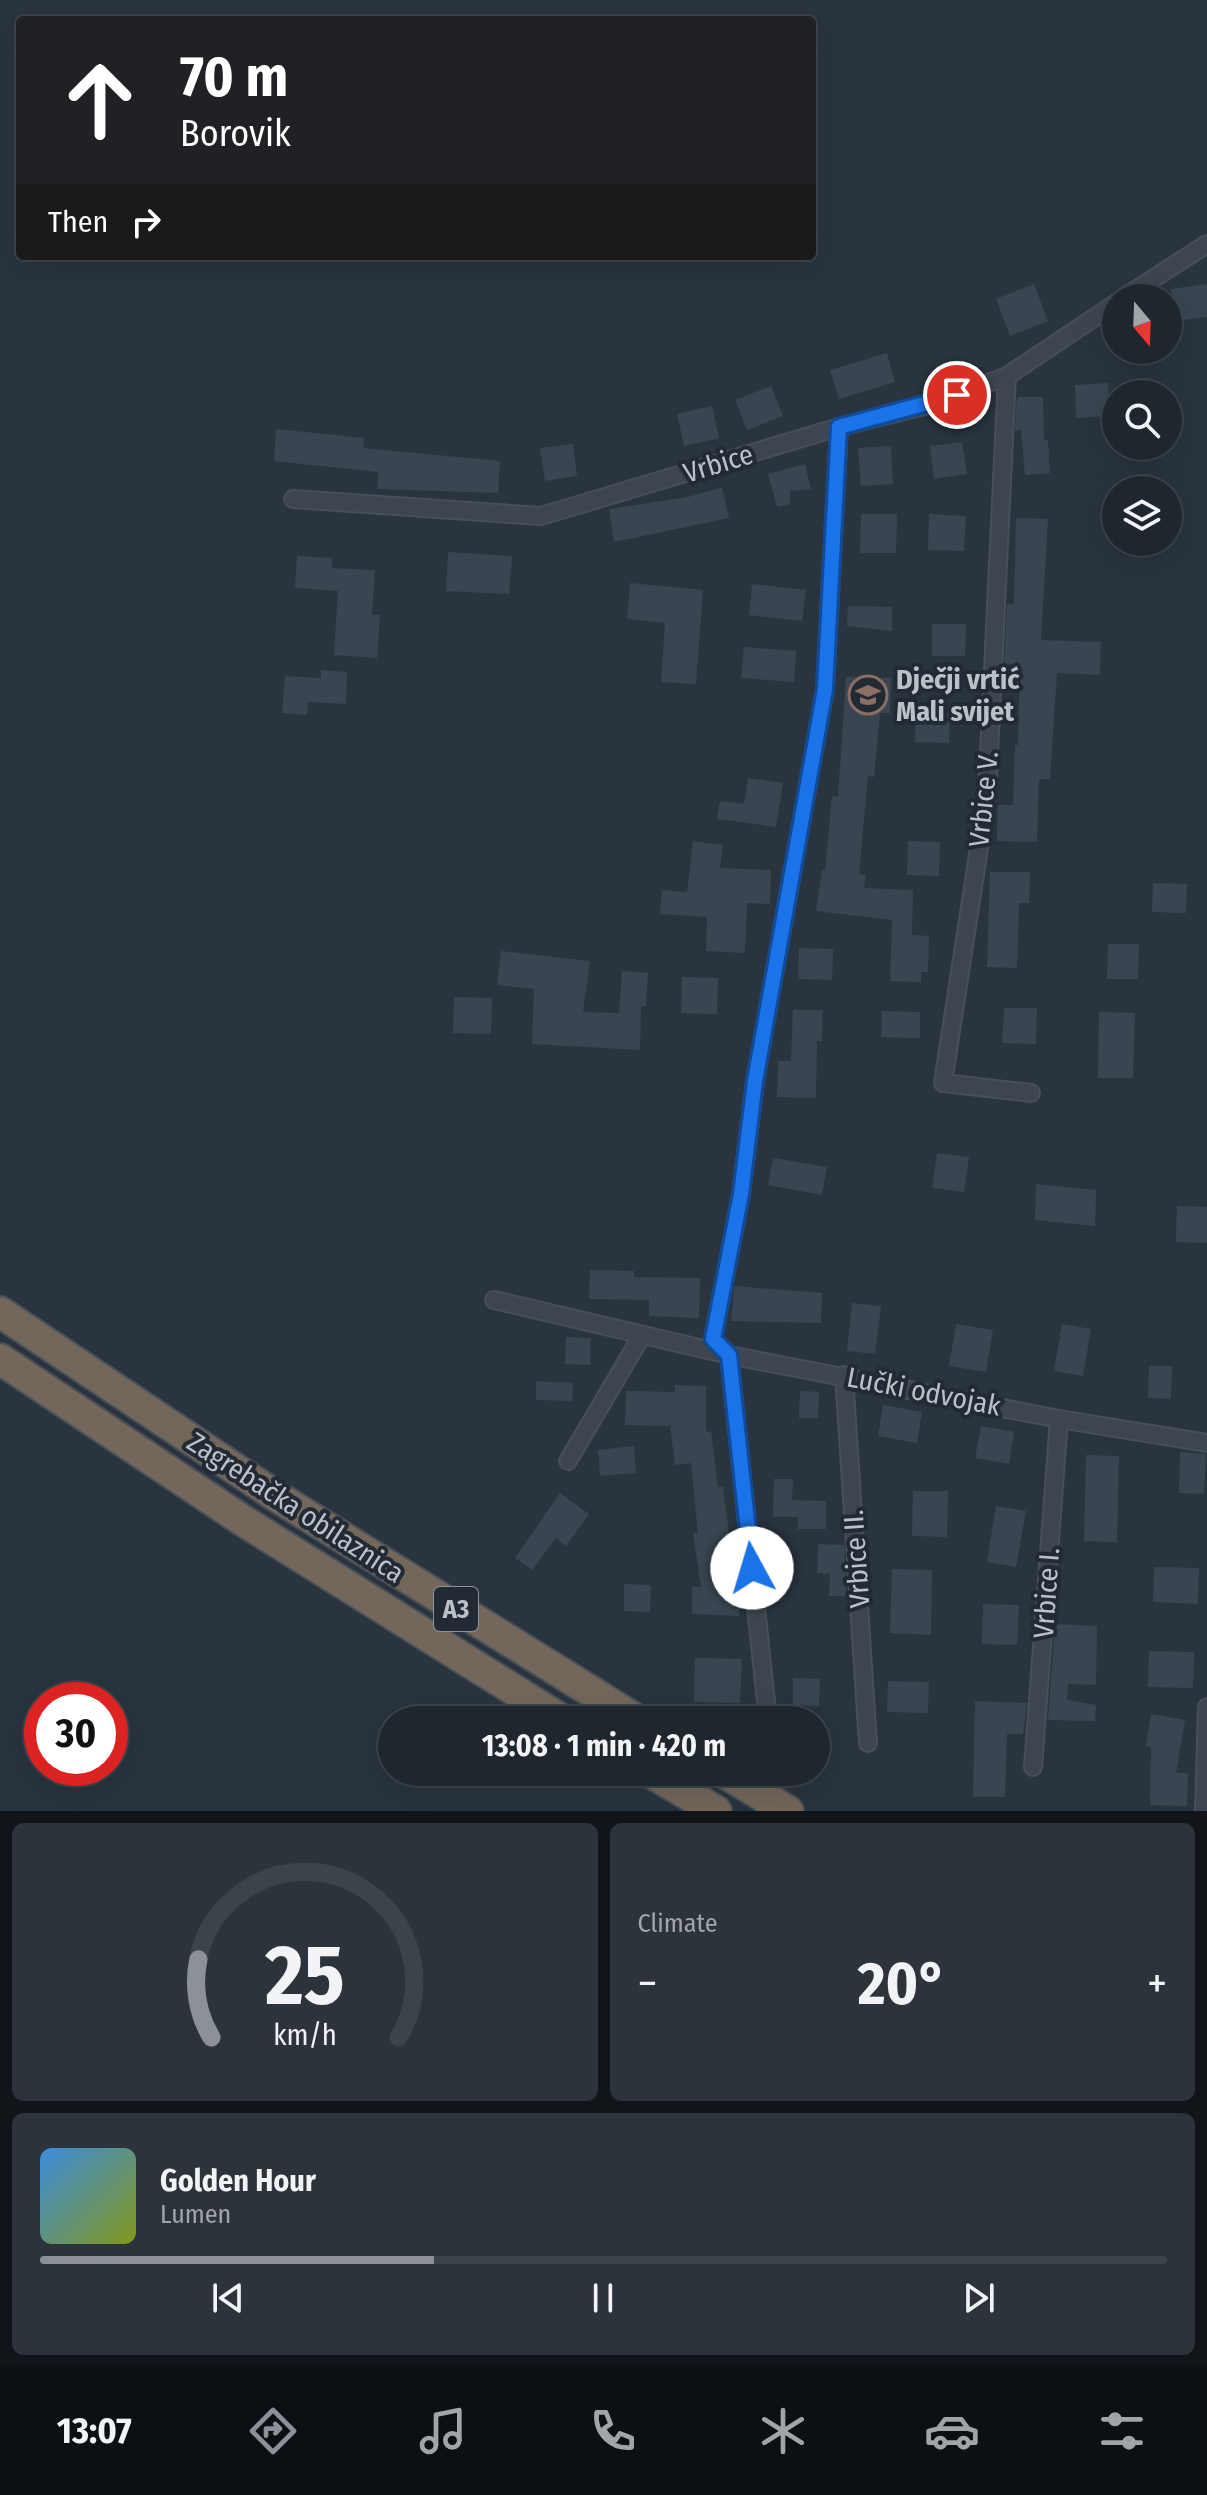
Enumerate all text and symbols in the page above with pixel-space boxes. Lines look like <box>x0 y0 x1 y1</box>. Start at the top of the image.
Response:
text: 70 m <box>180 44 288 111</box>
icon: ahead <box>48 48 152 152</box>
text: Borovik <box>180 112 291 156</box>
icon: right <box>124 200 168 244</box>
text: Then <box>48 204 108 240</box>
north arrow <box>1102 284 1182 364</box>
map controls <box>1102 284 1182 556</box>
pin <box>923 361 991 429</box>
icon: arrive <box>935 373 979 417</box>
button: search <box>1102 380 1182 460</box>
street label: Vrbice <box>679 437 757 490</box>
button: layers <box>1102 476 1182 556</box>
place label: Dječji vrtić Mali svijet <box>896 663 1020 728</box>
school or university icon: Dječji vrtić Mali svijet <box>847 674 889 716</box>
street label: Vrbice V. <box>962 749 1005 849</box>
street label: Lučki odvojak <box>844 1360 1005 1423</box>
street label: Zagrebačka obilaznica <box>181 1425 410 1590</box>
street label: Vrbice II. <box>837 1509 876 1609</box>
position arrow <box>710 1526 794 1610</box>
street label: Vrbice I. <box>1027 1547 1066 1639</box>
road number: A3 <box>434 1587 478 1631</box>
speed limit sign: 30 <box>24 1682 128 1786</box>
text: 13:08 · 1 min · 420 m <box>482 1728 726 1764</box>
text: Climate <box>638 1908 718 1939</box>
text: 25 <box>264 1926 344 2026</box>
text: 20° <box>858 1948 946 2020</box>
text: − <box>638 1957 657 2010</box>
text: + <box>1147 1957 1167 2010</box>
text: km/h <box>273 2018 337 2053</box>
text: Golden Hour <box>160 2163 316 2199</box>
text: Lumen <box>160 2199 231 2230</box>
icon: previous <box>206 2276 250 2320</box>
icon: pause <box>581 2276 625 2320</box>
icon: next <box>957 2276 1001 2320</box>
icon: directions <box>245 2403 301 2459</box>
icon: music <box>415 2403 471 2459</box>
icon: phone <box>585 2403 641 2459</box>
icon: climate <box>755 2403 811 2459</box>
icon: car <box>924 2403 980 2459</box>
icon: filters <box>1094 2403 1150 2459</box>
text: 13:07 <box>57 2409 132 2453</box>

